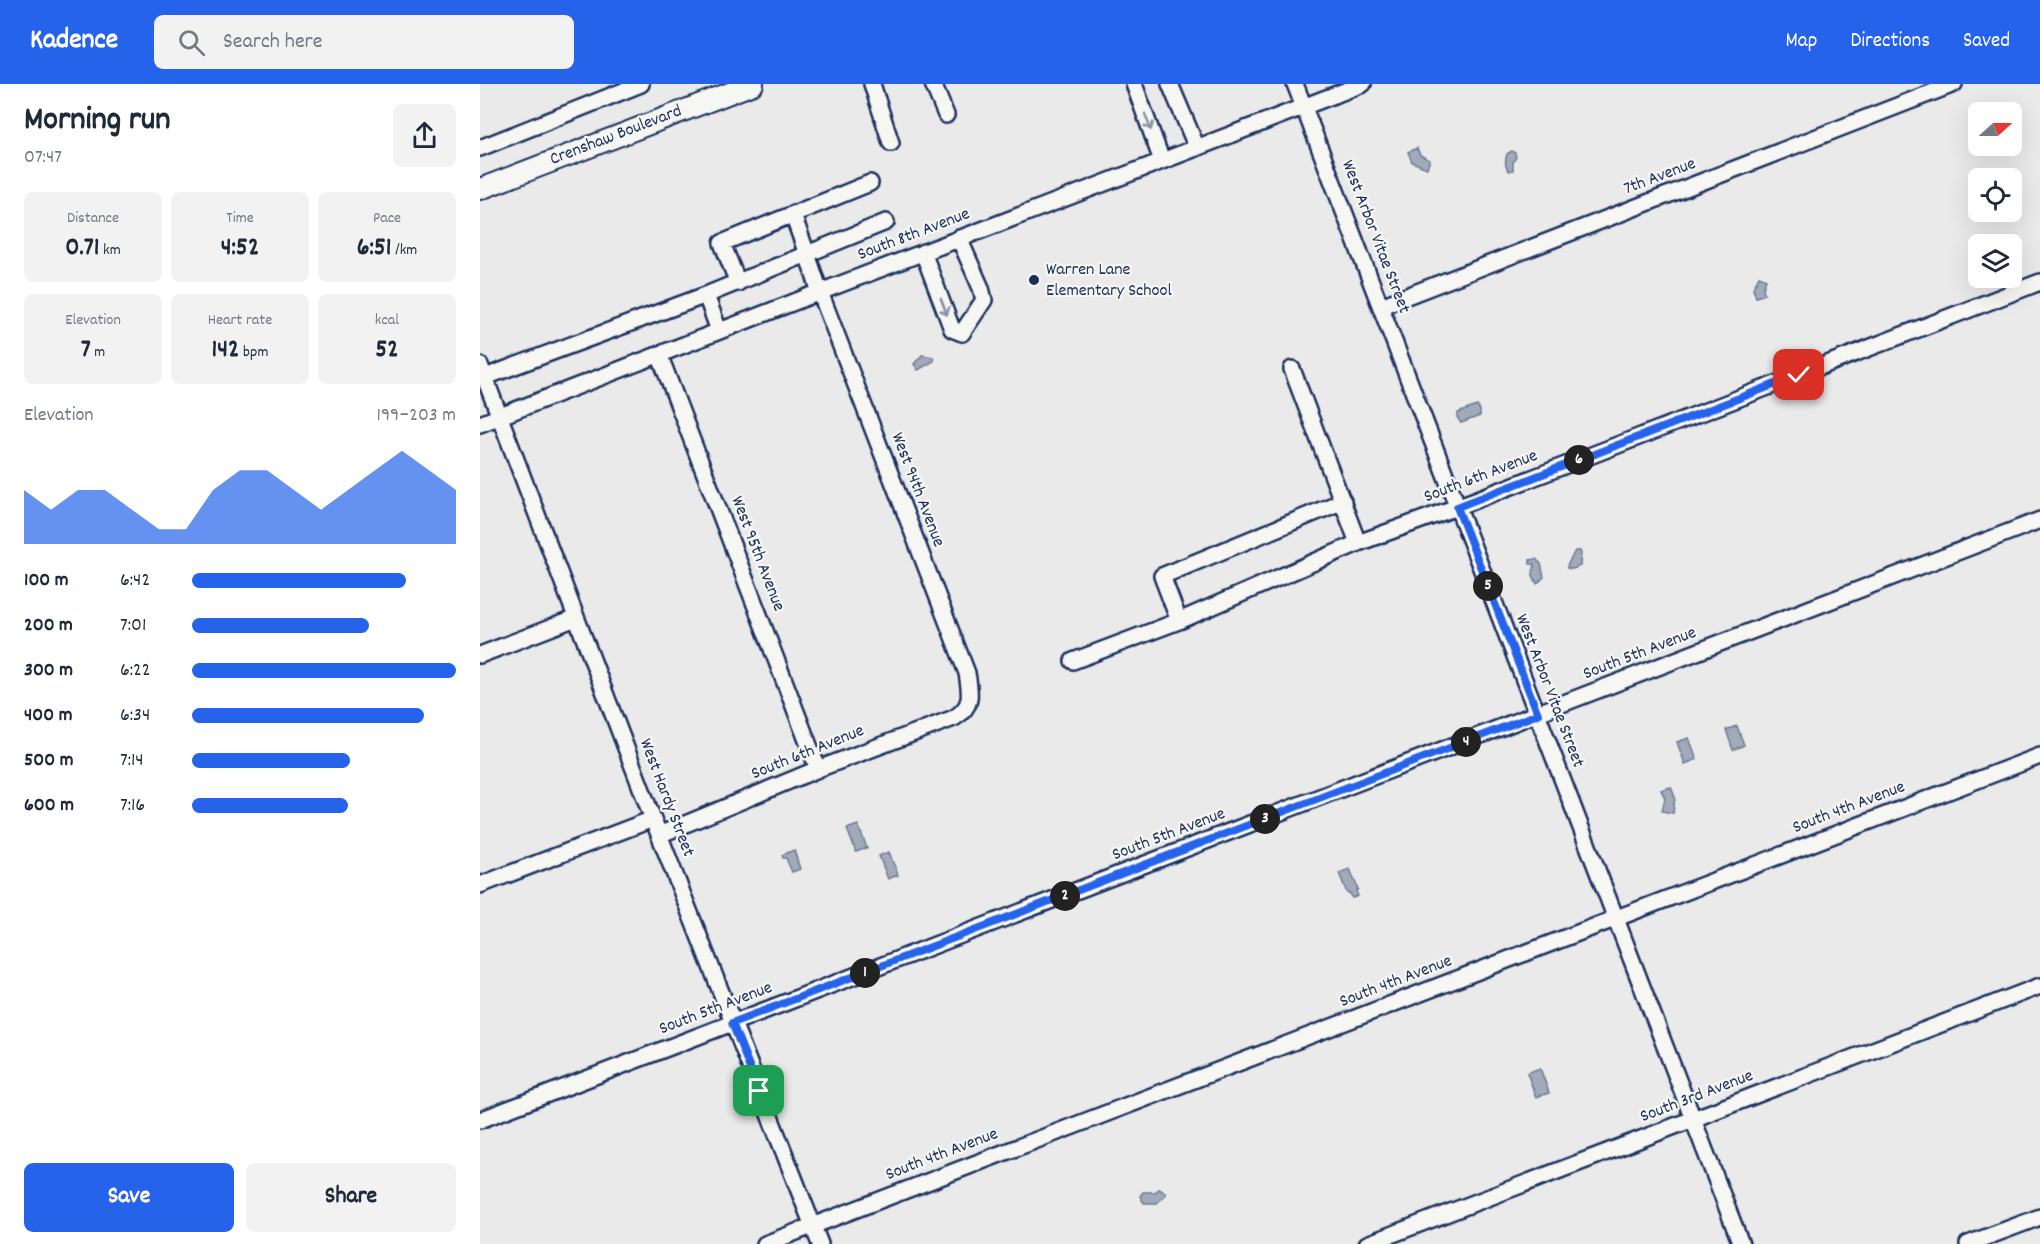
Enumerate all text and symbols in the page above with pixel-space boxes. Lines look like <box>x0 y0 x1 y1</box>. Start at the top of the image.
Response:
search box <box>154 15 574 69</box>
text: Kadence <box>30 22 118 62</box>
icon: search <box>175 26 208 59</box>
text: Search here <box>223 27 322 58</box>
text: Map <box>1786 27 1817 57</box>
text: Directions <box>1850 27 1930 57</box>
text: Saved <box>1963 27 2010 57</box>
text: Morning run <box>24 98 171 145</box>
street label: Crenshaw Boulevard <box>546 99 686 173</box>
north arrow <box>1968 102 2022 156</box>
map controls <box>1968 102 2022 288</box>
button: share <box>393 104 456 167</box>
one-way arrow <box>1144 112 1155 131</box>
text: 07:47 <box>24 144 62 172</box>
street label: 7th Avenue <box>1620 152 1700 202</box>
street label: West Arbor Vitae Street <box>1334 157 1416 318</box>
button: locate <box>1968 168 2022 222</box>
street label: South 8th Avenue <box>854 202 974 268</box>
text: Distance <box>67 207 119 230</box>
text: Time <box>226 207 254 230</box>
text: Pace <box>373 207 401 230</box>
text: 0.71 <box>65 230 99 267</box>
text: 4:52 <box>221 230 259 267</box>
text: 6:51 <box>357 230 392 267</box>
button: layers <box>1968 234 2022 288</box>
text: km <box>99 239 121 262</box>
text: /km <box>392 239 417 262</box>
place label: Warren Lane Elementary School <box>1046 258 1173 304</box>
marker: Warren Lane Elementary School <box>1027 273 1041 287</box>
one-way arrow <box>939 297 950 316</box>
text: Elevation <box>65 309 121 332</box>
text: Heart rate <box>208 309 272 332</box>
text: kcal <box>375 309 399 332</box>
text: 7 <box>81 332 91 369</box>
text: 142 <box>212 332 239 369</box>
text: 52 <box>375 332 399 369</box>
text: m <box>91 341 105 364</box>
text: bpm <box>239 341 268 364</box>
pin <box>1773 349 1824 400</box>
icon: check <box>1782 358 1815 391</box>
text: Elevation <box>24 402 94 430</box>
text: 199–203 m <box>377 402 456 430</box>
street label: West 94th Avenue <box>884 429 950 551</box>
street label: South 6th Avenue <box>1421 444 1541 510</box>
pin: 6 <box>1564 445 1594 475</box>
text: 6 <box>1575 448 1583 471</box>
street label: West 95th Avenue <box>724 493 790 615</box>
text: 100 m <box>24 567 69 595</box>
text: 6:42 <box>120 567 150 595</box>
pin: 5 <box>1473 571 1503 601</box>
text: 5 <box>1484 574 1492 597</box>
street label: West Arbor Vitae Street <box>1508 611 1590 772</box>
text: 200 m <box>24 612 73 640</box>
text: 7:01 <box>120 612 146 640</box>
street label: South 5th Avenue <box>1580 621 1700 687</box>
text: 300 m <box>24 657 73 685</box>
text: 6:22 <box>120 657 151 685</box>
text: 400 m <box>24 702 72 730</box>
text: 6:34 <box>120 702 150 730</box>
street label: South 6th Avenue <box>748 719 868 787</box>
pin: 4 <box>1451 727 1481 757</box>
text: 4 <box>1463 730 1469 753</box>
street label: West Hardy Street <box>632 735 700 861</box>
text: 500 m <box>24 747 73 775</box>
text: 7:14 <box>120 747 144 775</box>
street label: South 4th Avenue <box>1789 775 1909 841</box>
text: 600 m <box>24 792 74 820</box>
text: 7:16 <box>120 792 145 820</box>
street label: South 5th Avenue <box>1109 802 1229 868</box>
pin: 3 <box>1250 804 1280 834</box>
text: 3 <box>1261 807 1269 830</box>
pin: 2 <box>1050 881 1080 911</box>
text: 2 <box>1062 884 1069 907</box>
street label: South 4th Avenue <box>1336 949 1456 1015</box>
pin: 1 <box>850 958 880 988</box>
text: 1 <box>863 961 867 984</box>
street label: South 5th Avenue <box>656 976 776 1042</box>
street label: South 3rd Avenue <box>1637 1064 1757 1130</box>
pin <box>733 1065 784 1116</box>
icon: arrive <box>742 1074 775 1107</box>
street label: South 4th Avenue <box>882 1122 1002 1188</box>
button: Save <box>24 1163 234 1232</box>
button: Share <box>246 1163 456 1232</box>

